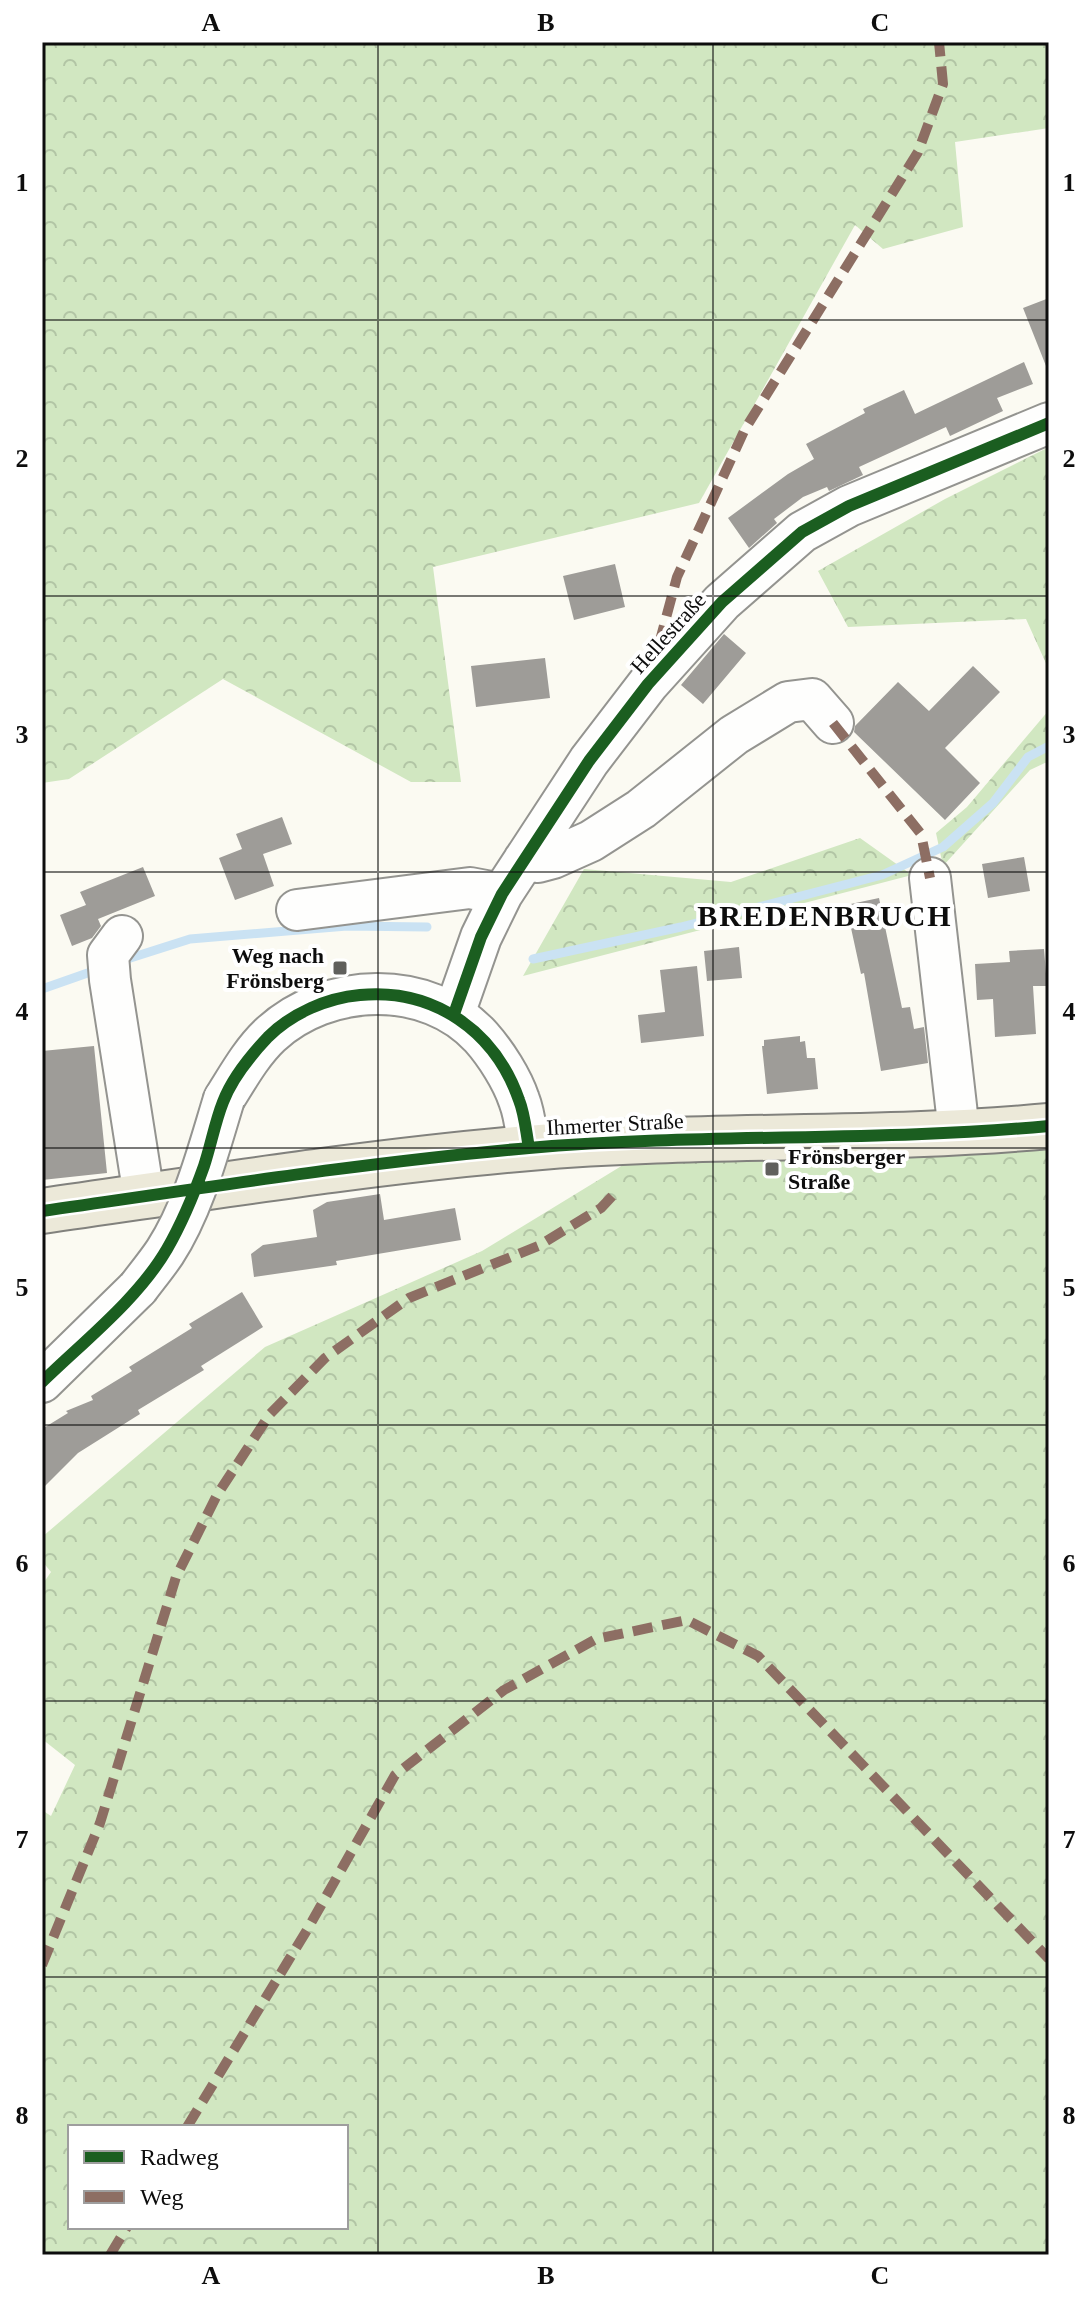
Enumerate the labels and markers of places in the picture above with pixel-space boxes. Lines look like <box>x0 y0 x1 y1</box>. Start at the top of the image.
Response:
place label: Weg nach Frönsberg <box>226 943 324 993</box>
marker: Weg nach Frönsberg <box>331 959 349 977</box>
place label: Frönsberger Straße <box>788 1144 906 1194</box>
marker: Frönsberger Straße <box>763 1160 781 1178</box>

